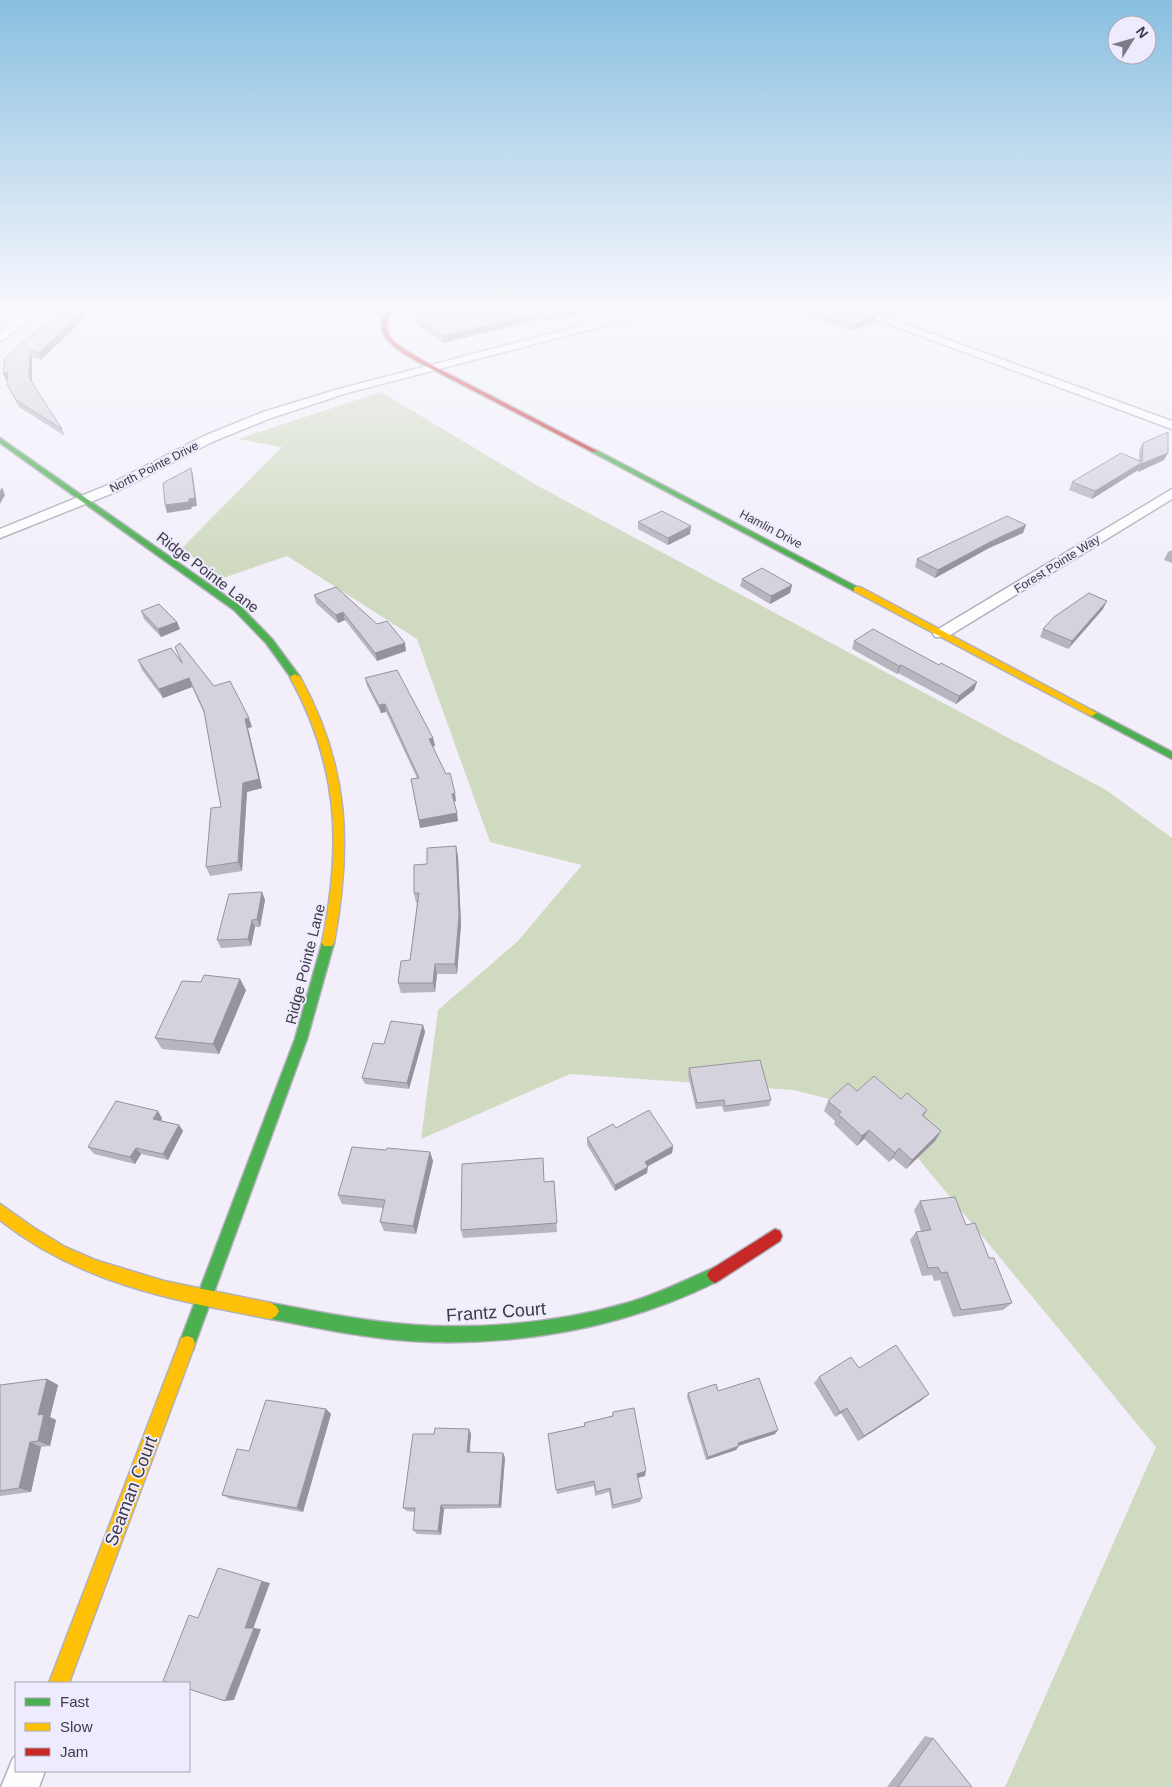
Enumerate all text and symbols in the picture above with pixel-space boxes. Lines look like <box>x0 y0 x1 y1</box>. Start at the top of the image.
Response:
north arrow <box>1107 15 1157 65</box>
text: N <box>1133 23 1152 41</box>
street label: North Pointe Drive <box>107 438 201 495</box>
street label: Hamlin Drive <box>737 507 805 551</box>
street label: Ridge Pointe Lane <box>154 528 262 616</box>
street label: Forest Pointe Way <box>1012 532 1102 596</box>
street label: Ridge Pointe Lane <box>282 902 328 1026</box>
street label: Frantz Court <box>445 1299 547 1325</box>
street label: Seaman Court <box>101 1433 161 1549</box>
legend <box>15 1682 190 1772</box>
text: Fast <box>60 1693 90 1710</box>
text: Slow <box>60 1718 93 1735</box>
text: Jam <box>60 1743 88 1760</box>

